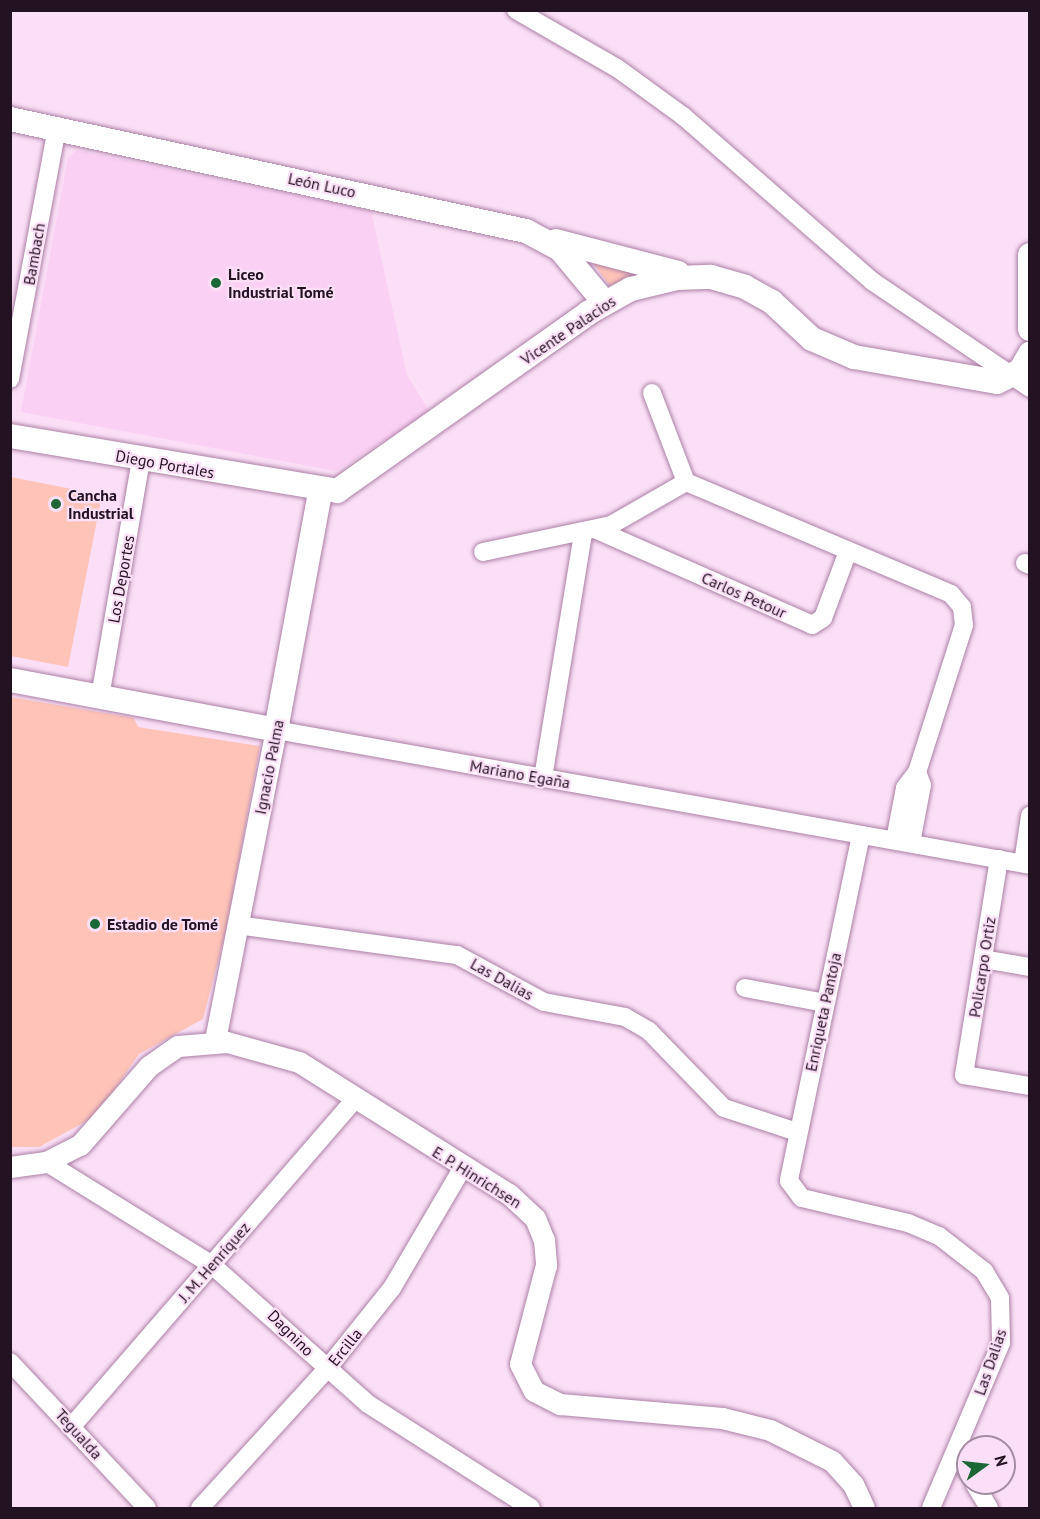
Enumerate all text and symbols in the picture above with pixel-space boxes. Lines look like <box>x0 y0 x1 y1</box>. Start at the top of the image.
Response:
street label: León Luco <box>286 168 358 202</box>
street label: Bambach <box>19 221 49 287</box>
place label: Liceo Industrial Tomé <box>228 264 334 302</box>
marker: Liceo Industrial Tomé <box>209 276 223 290</box>
street label: Vicente Palacios <box>517 291 619 369</box>
street label: Diego Portales <box>114 446 216 482</box>
place label: Cancha Industrial <box>68 485 133 523</box>
marker: Cancha Industrial <box>49 497 63 511</box>
street label: Los Deportes <box>104 534 138 624</box>
street label: Carlos Petour <box>699 568 789 622</box>
street label: Ignacio Palma <box>250 718 288 816</box>
street label: Mariano Egaña <box>468 756 572 792</box>
place label: Estadio de Tomé <box>107 914 219 934</box>
street label: Policarpo Ortiz <box>965 915 999 1019</box>
marker: Estadio de Tomé <box>88 917 102 931</box>
street label: Enriqueta Pantoja <box>801 951 845 1073</box>
street label: Las Dalias <box>467 954 537 1004</box>
street label: E. P. Hinrichsen <box>428 1141 526 1213</box>
street label: J. M. Henríquez <box>173 1217 255 1307</box>
street label: Dagnino <box>264 1306 318 1360</box>
street label: Ercilla <box>324 1324 366 1370</box>
street label: Las Dalias <box>970 1326 1010 1398</box>
street label: Tegualda <box>51 1405 107 1463</box>
north arrow <box>956 1435 1016 1495</box>
text: N <box>990 1453 1012 1469</box>

